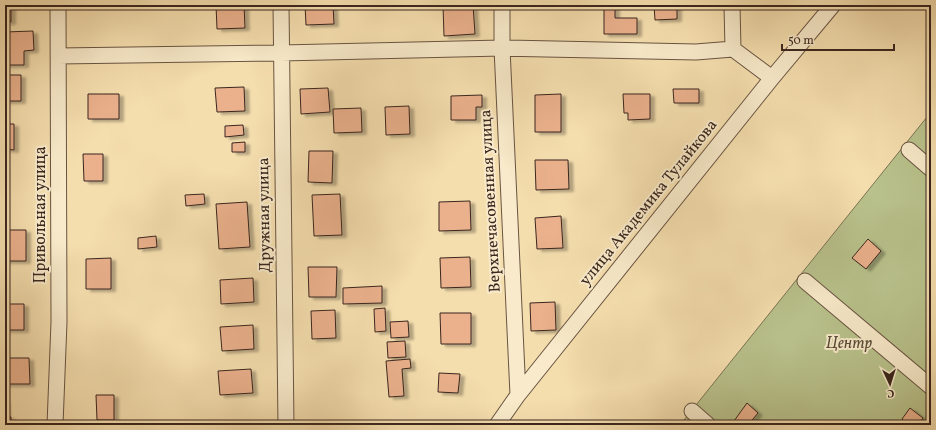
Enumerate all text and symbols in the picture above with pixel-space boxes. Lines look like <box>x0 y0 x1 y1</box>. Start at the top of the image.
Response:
scale bar <box>782 26 894 52</box>
text: 50 m <box>788 33 814 49</box>
street label: Верхнечасовенная улица <box>475 109 507 293</box>
street label: улица Академика Тулайкова <box>575 115 723 291</box>
street label: Привольная улица <box>30 146 52 284</box>
street label: Дружная улица <box>253 157 277 273</box>
park label: Центр <box>826 333 873 355</box>
north arrow <box>870 364 910 404</box>
text: С <box>887 385 895 400</box>

